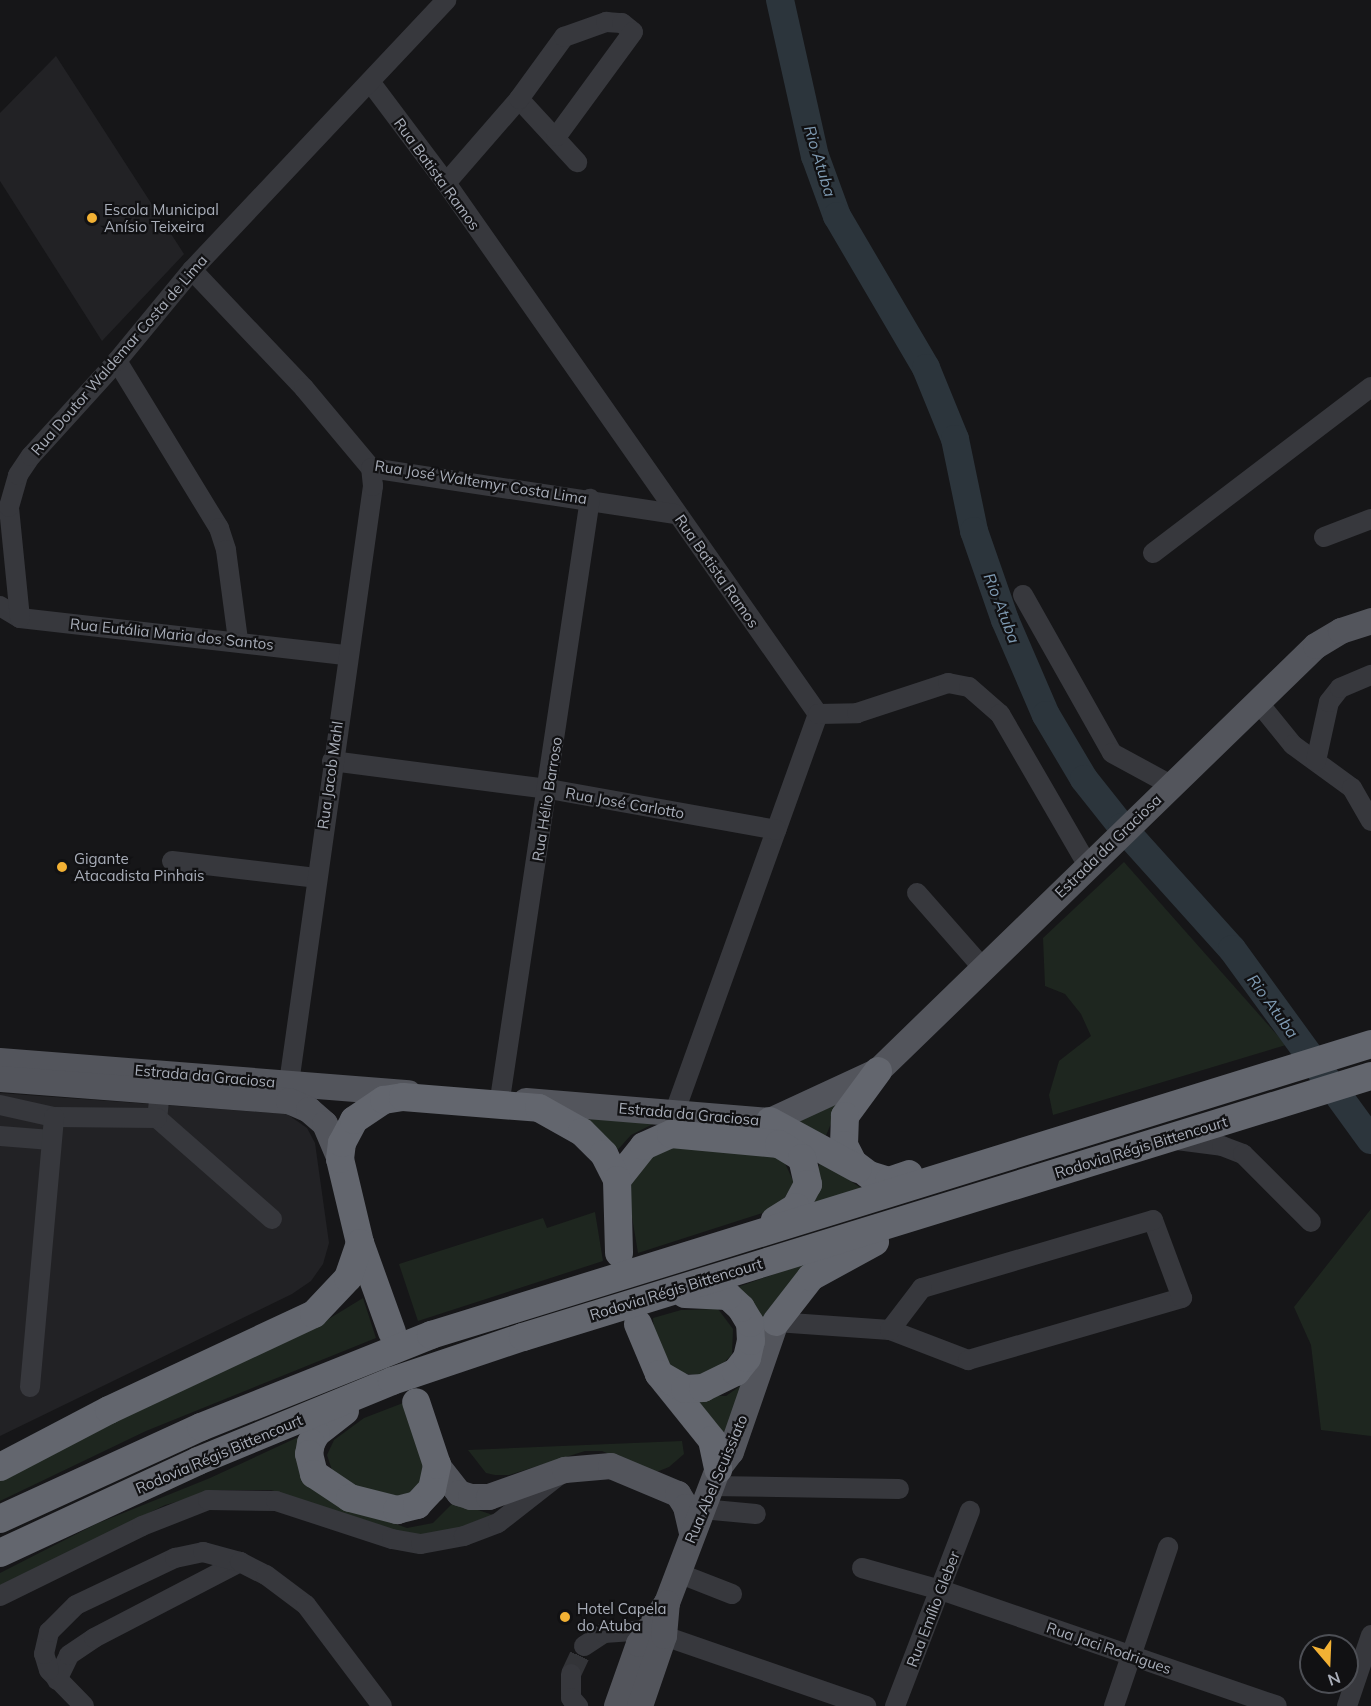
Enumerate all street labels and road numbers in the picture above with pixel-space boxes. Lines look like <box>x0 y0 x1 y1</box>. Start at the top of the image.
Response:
street label: Rua Batista Ramos <box>390 114 484 234</box>
street label: Rua Doutor Waldemar Costa de Lima <box>27 251 211 459</box>
street label: Rua José Waltemyr Costa Lima <box>373 456 589 508</box>
street label: Rua Batista Ramos <box>671 511 763 631</box>
street label: Rua Eutália Maria dos Santos <box>69 614 275 654</box>
street label: Rua Jacob Mahl <box>314 720 346 830</box>
street label: Rua Hélio Barroso <box>528 735 566 863</box>
street label: Rua José Carlotto <box>564 784 686 822</box>
street label: Estrada da Graciosa <box>1051 791 1165 901</box>
street label: Estrada da Graciosa <box>134 1061 276 1091</box>
street label: Estrada da Graciosa <box>618 1099 760 1129</box>
street label: Rodovia Régis Bittencourt <box>1053 1112 1229 1182</box>
street label: Rodovia Régis Bittencourt <box>588 1254 764 1324</box>
street label: Rodovia Régis Bittencourt <box>133 1411 305 1497</box>
street label: Rua Abel Scuissiato <box>681 1412 751 1546</box>
street label: Rua Emílio Gleber <box>903 1549 963 1669</box>
street label: Rua Jaci Rodrigues <box>1044 1618 1174 1678</box>

